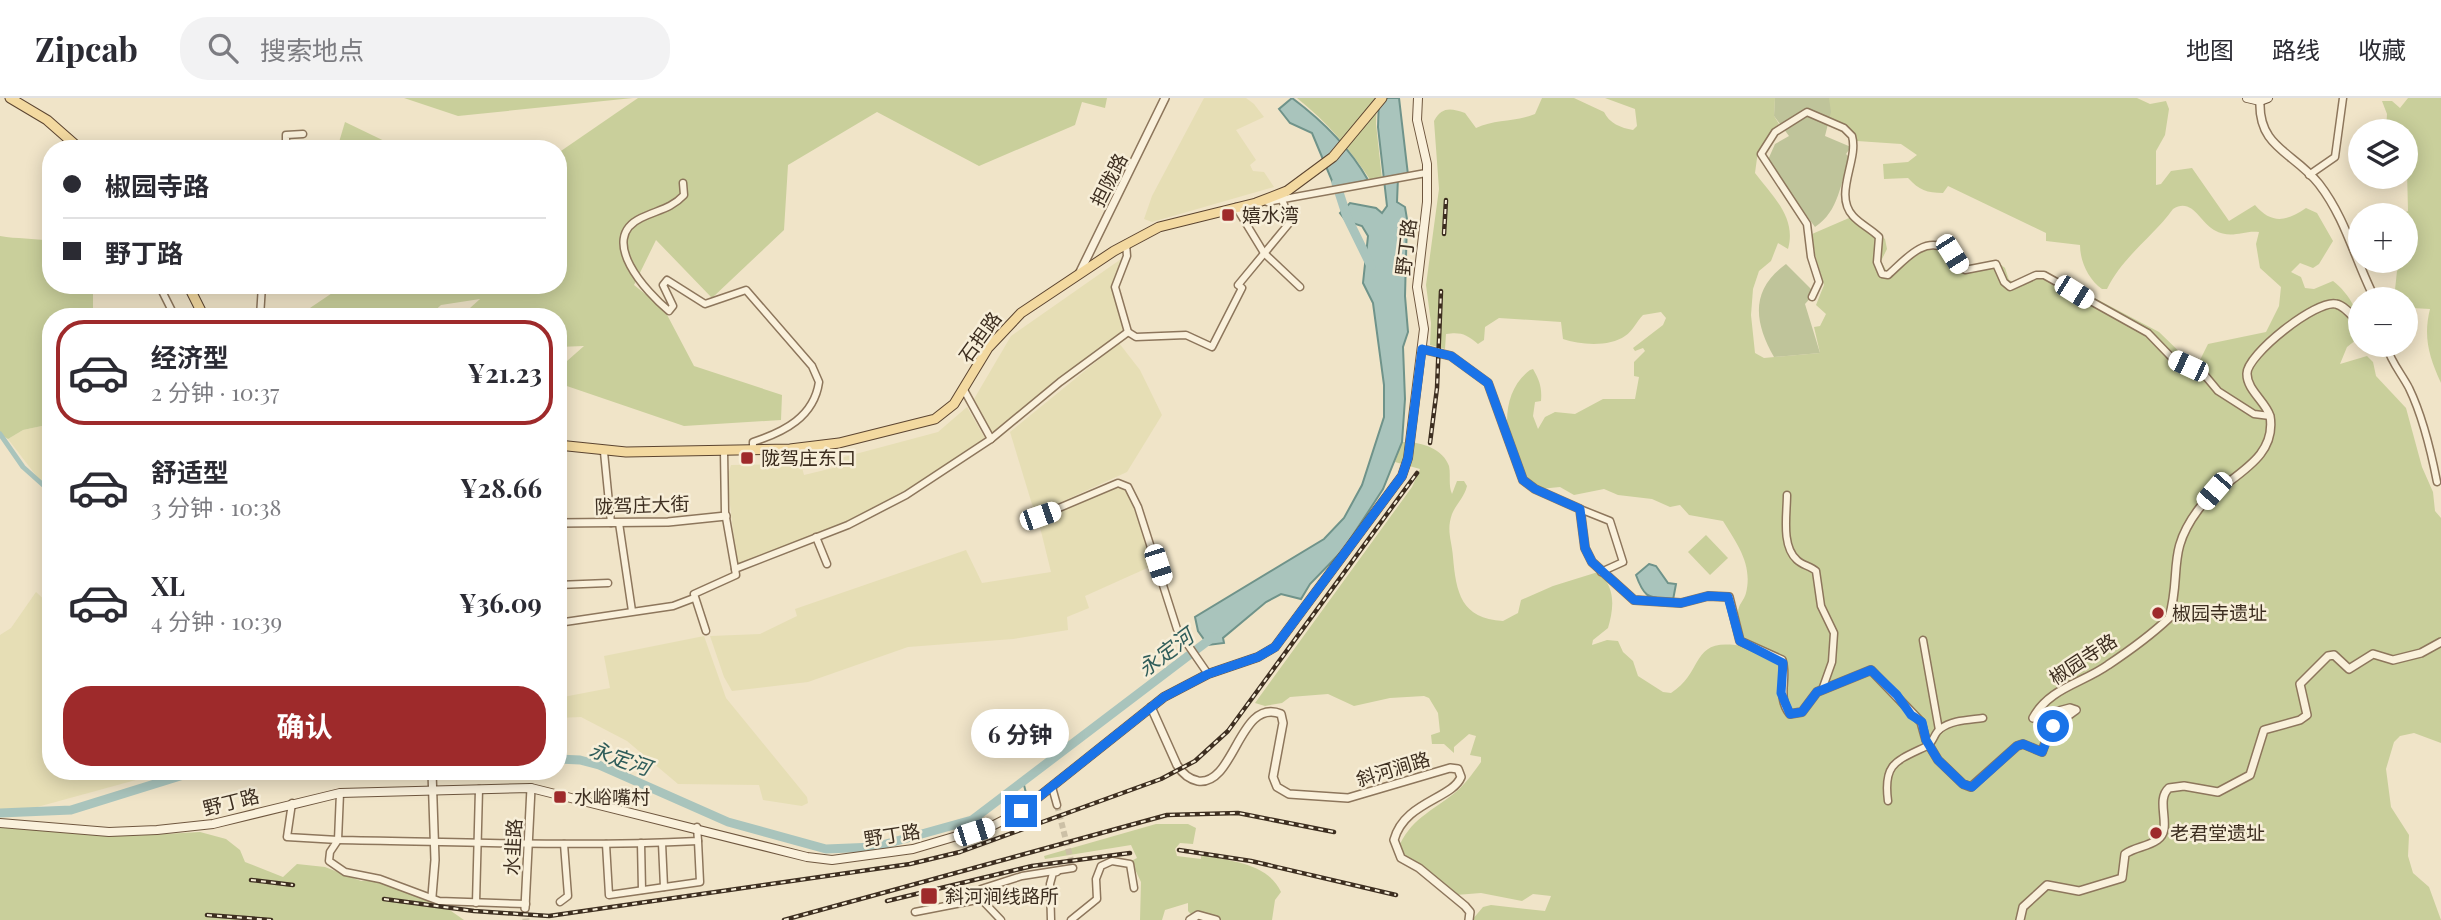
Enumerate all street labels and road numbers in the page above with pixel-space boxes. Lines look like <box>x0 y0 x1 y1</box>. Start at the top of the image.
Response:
street label: 担陇路 <box>1084 148 1133 211</box>
street label: 野丁路 <box>1389 217 1421 277</box>
street label: 石担路 <box>952 306 1006 367</box>
street label: 陇驾庄大街 <box>594 489 690 519</box>
street label: 椒园寺路 <box>2043 627 2121 690</box>
street label: 斜河涧路 <box>1353 744 1433 792</box>
street label: 野丁路 <box>200 782 262 821</box>
street label: 野丁路 <box>862 817 922 851</box>
street label: 水韭路 <box>498 818 526 876</box>

